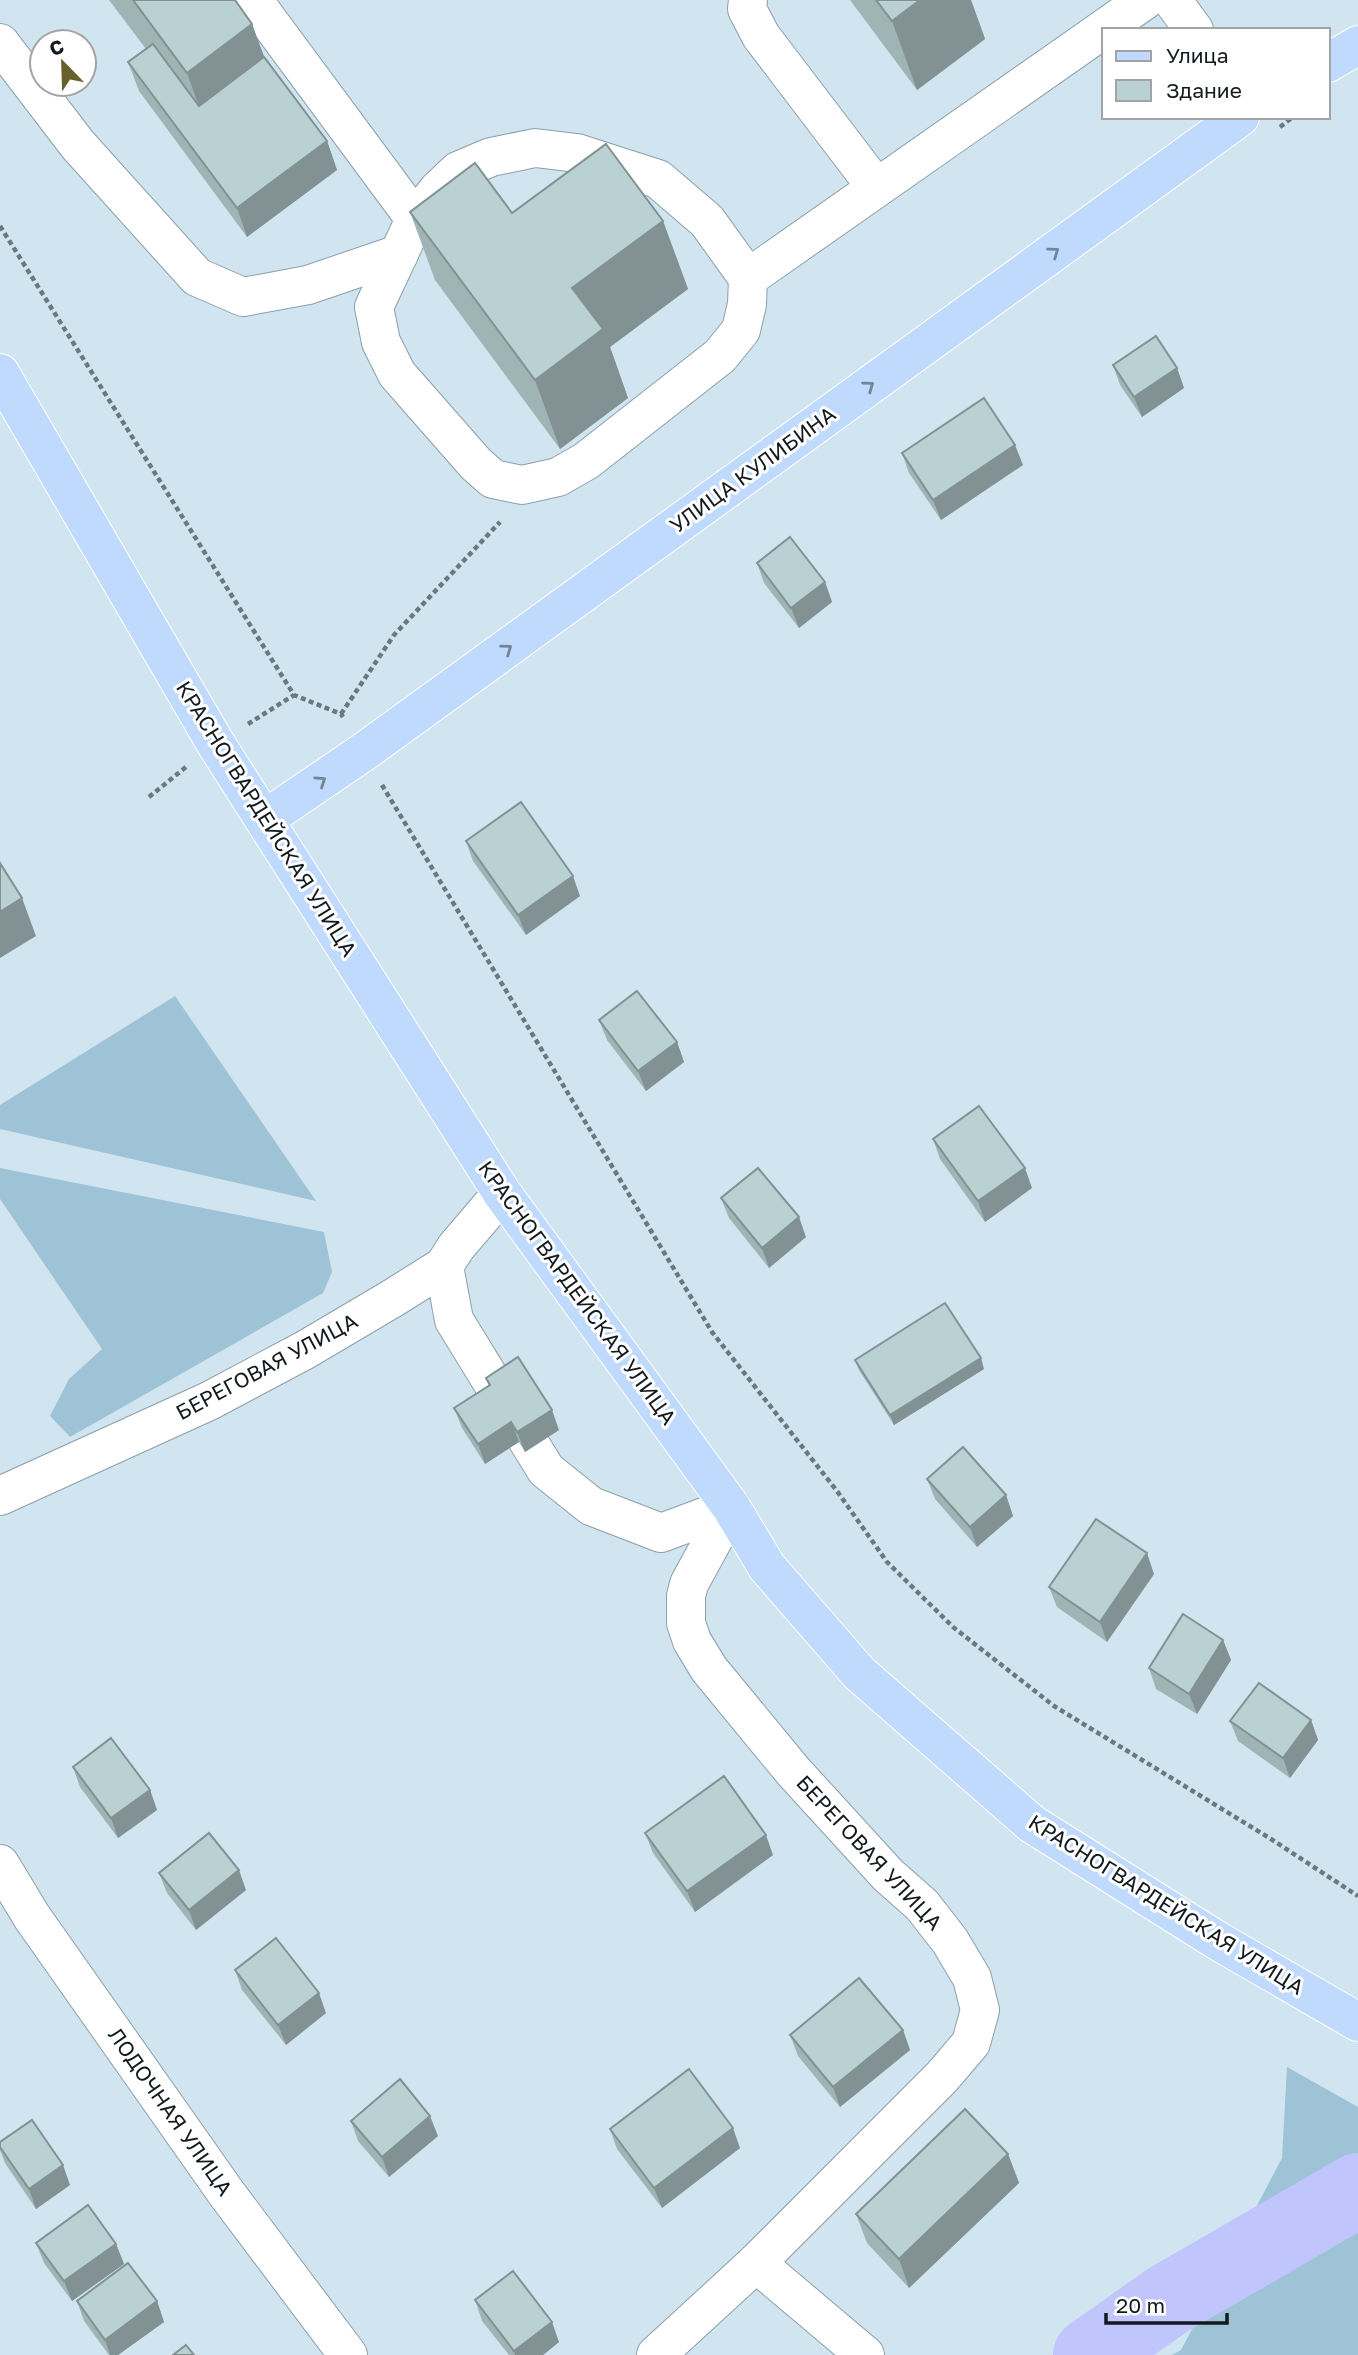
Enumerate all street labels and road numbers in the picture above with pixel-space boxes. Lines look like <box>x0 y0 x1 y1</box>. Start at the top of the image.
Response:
street label: УЛИЦА КУЛИБИНА <box>664 400 840 538</box>
street label: КРАСНОГВАРДЕЙСКАЯ УЛИЦА <box>171 676 363 961</box>
street label: КРАСНОГВАРДЕЙСКАЯ УЛИЦА <box>473 1155 682 1429</box>
street label: БЕРЕГОВАЯ УЛИЦА <box>171 1307 362 1425</box>
street label: БЕРЕГОВАЯ УЛИЦА <box>791 1770 948 1935</box>
street label: КРАСНОГВАРДЕЙСКАЯ УЛИЦА <box>1024 1808 1309 2000</box>
street label: ЛОДОЧНАЯ УЛИЦА <box>103 2023 239 2200</box>

